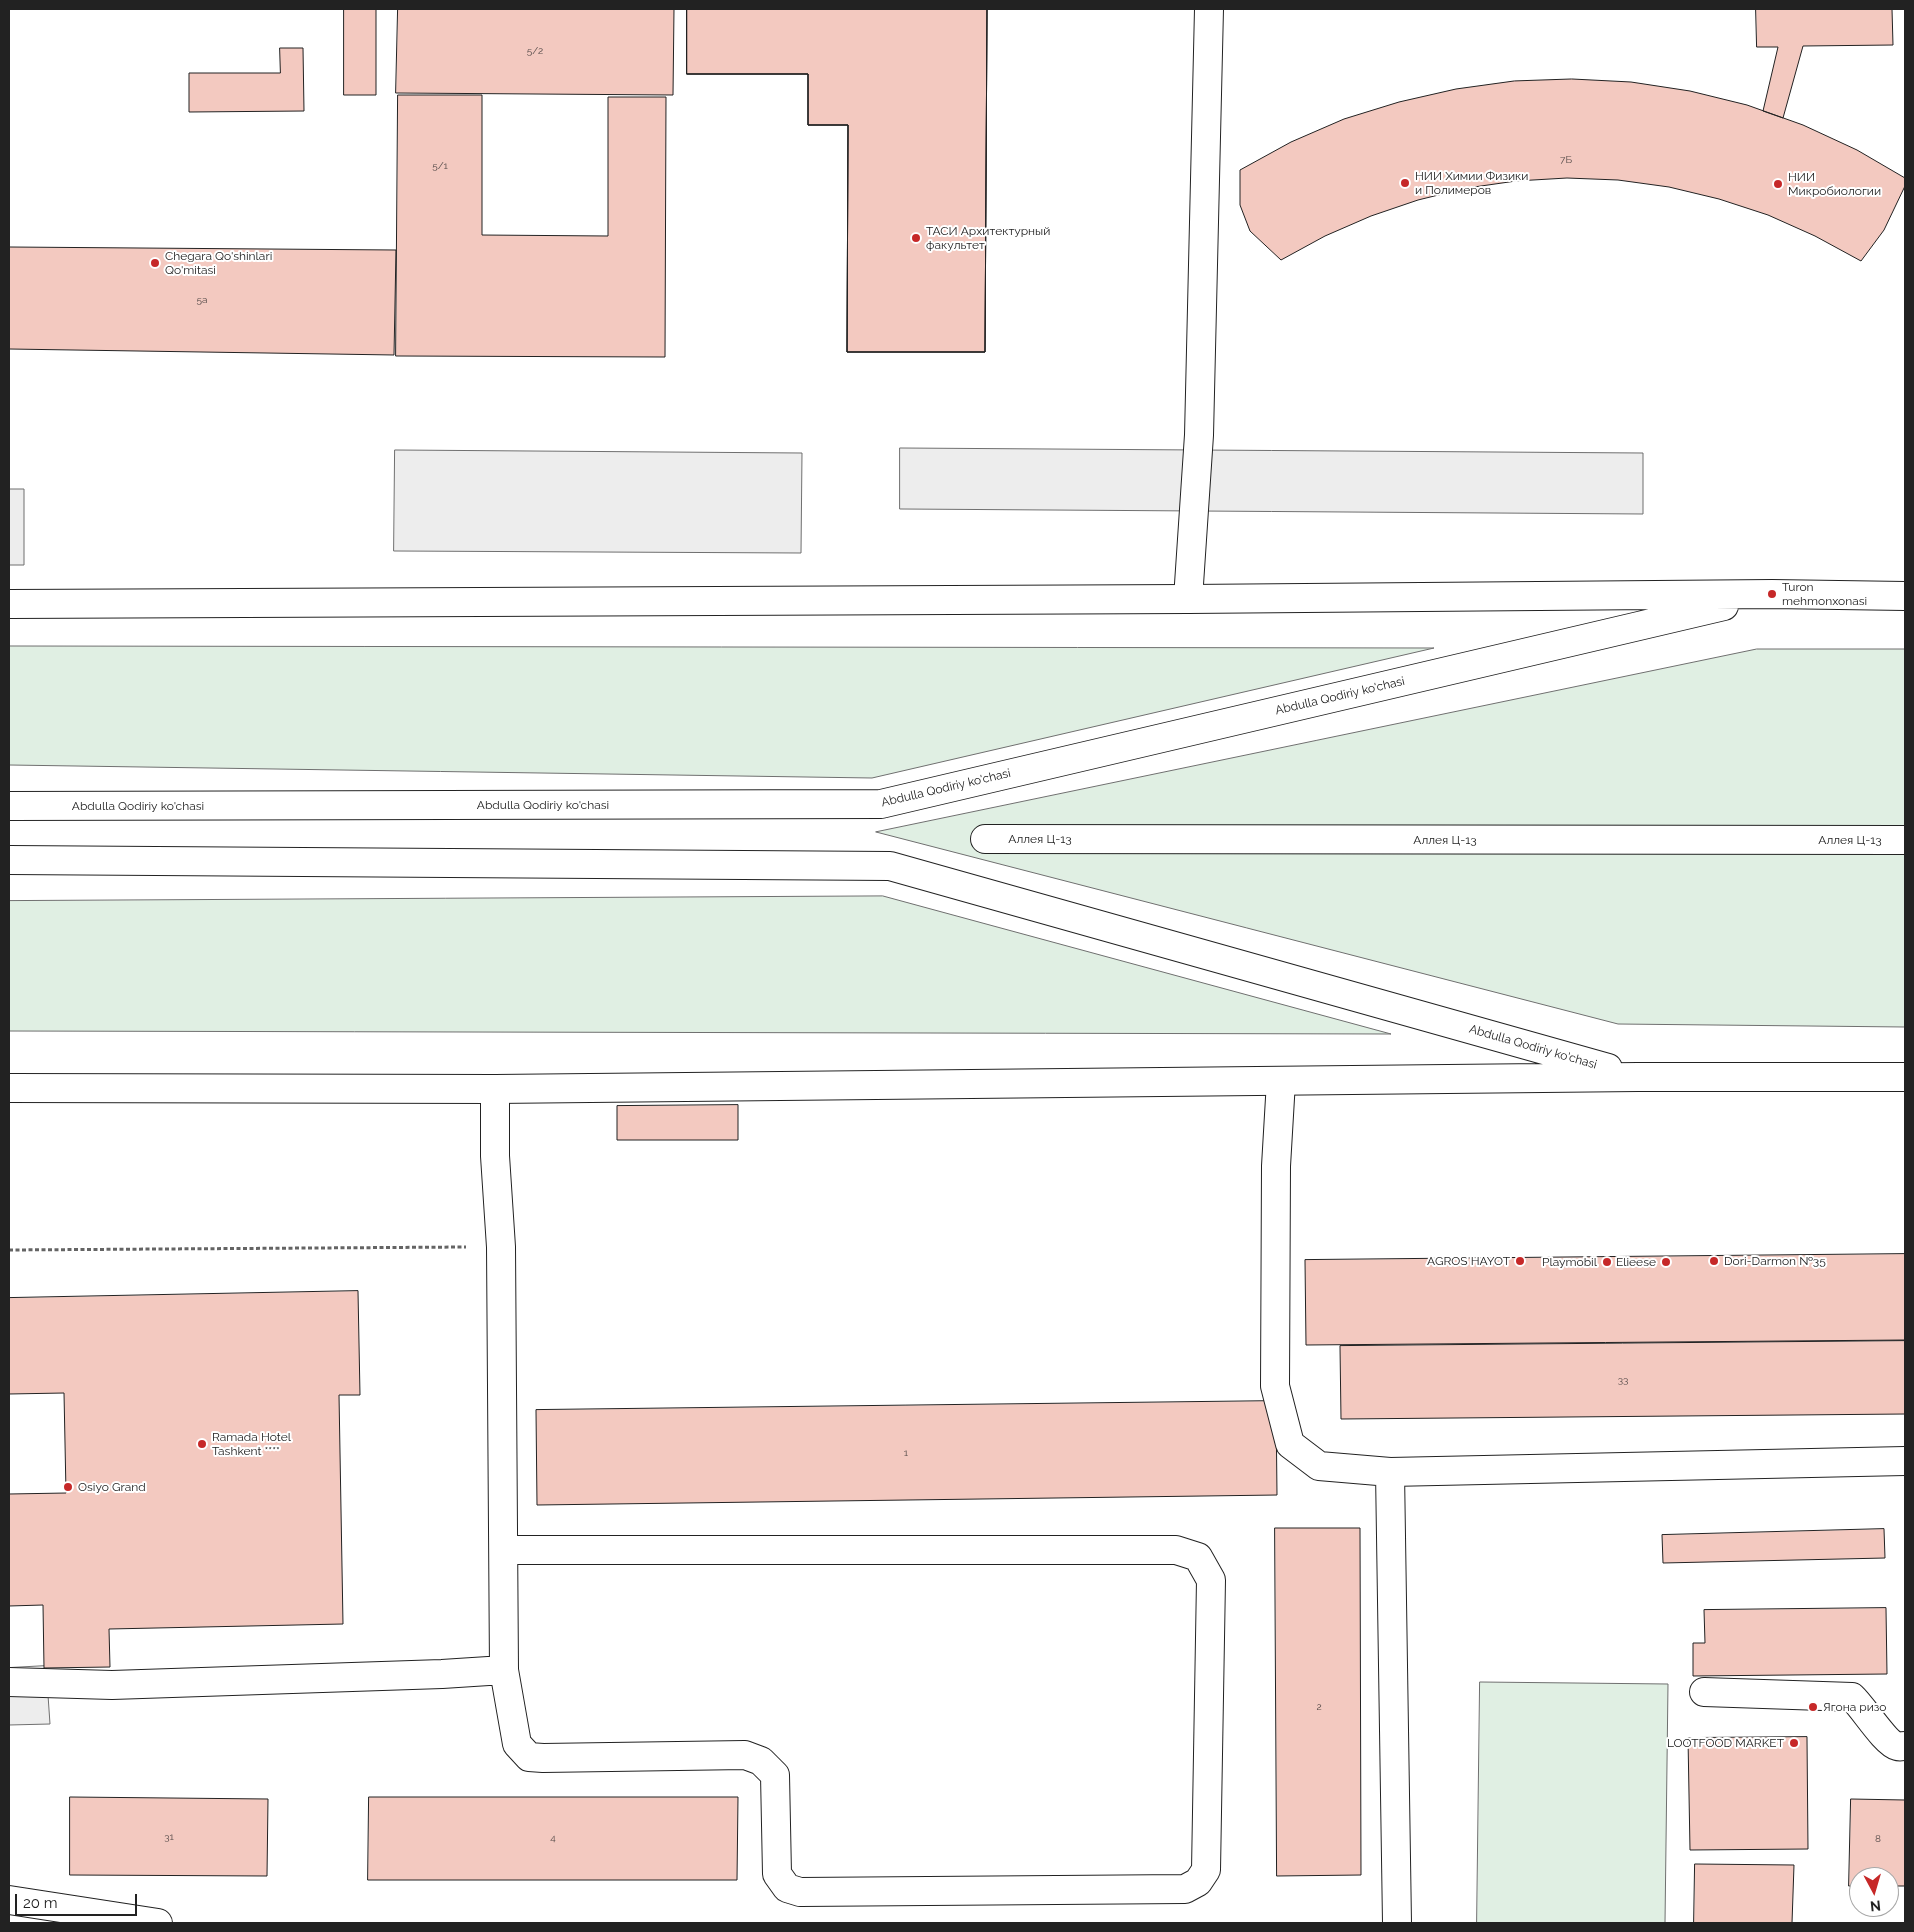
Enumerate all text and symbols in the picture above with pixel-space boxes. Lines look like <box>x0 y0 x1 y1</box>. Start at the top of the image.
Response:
house number: 5/2 <box>527 45 543 57</box>
house number: 7Б <box>1560 154 1572 166</box>
house number: 5/1 <box>432 160 448 172</box>
place label: НИИ Химии Физики и Полимеров <box>1415 169 1528 197</box>
place label: НИИ Микробиологии <box>1788 170 1881 198</box>
marker: НИИ Химии Физики и Полимеров <box>1399 177 1411 189</box>
marker: НИИ Микробиологии <box>1772 178 1784 190</box>
place label: ТАСИ Архитектурный факультет <box>926 224 1050 252</box>
marker: ТАСИ Архитектурный факультет <box>910 232 922 244</box>
place label: Chegara Qo'shinlari Qo'mitasi <box>165 249 272 277</box>
marker: Chegara Qo'shinlari Qo'mitasi <box>149 257 161 269</box>
house number: 5a <box>197 294 207 306</box>
place label: Turon mehmonxonasi <box>1782 580 1867 608</box>
marker: Turon mehmonxonasi <box>1766 588 1778 600</box>
street label: Abdulla Qodiriy ko'chasi <box>1274 674 1406 718</box>
street label: Abdulla Qodiriy ko'chasi <box>880 766 1012 810</box>
street label: Abdulla Qodiriy ko'chasi <box>477 798 609 812</box>
street label: Abdulla Qodiriy ko'chasi <box>72 799 204 813</box>
street label: Аллея Ц-13 <box>1008 832 1072 846</box>
street label: Аллея Ц-13 <box>1413 833 1477 847</box>
street label: Аллея Ц-13 <box>1818 833 1882 847</box>
street label: Abdulla Qodiriy ko'chasi <box>1467 1022 1599 1072</box>
place label: AGROS HAYOT <box>1427 1254 1510 1268</box>
place label: Dori-Darmon №35 <box>1724 1254 1826 1268</box>
marker: AGROS HAYOT <box>1514 1255 1526 1267</box>
place label: Playmobil <box>1542 1255 1597 1269</box>
place label: Elieese <box>1616 1255 1656 1269</box>
marker: Dori-Darmon №35 <box>1708 1255 1720 1267</box>
marker: Playmobil <box>1601 1256 1613 1268</box>
marker: Elieese <box>1660 1256 1672 1268</box>
house number: 33 <box>1618 1374 1628 1386</box>
place label: Ramada Hotel Tashkent **** <box>212 1430 291 1458</box>
marker: Ramada Hotel Tashkent **** <box>196 1438 208 1450</box>
house number: 1 <box>904 1447 908 1459</box>
place label: Osiyo Grand <box>78 1480 146 1494</box>
marker: Osiyo Grand <box>62 1481 74 1493</box>
place label: Ягона ризо <box>1823 1700 1886 1714</box>
house number: 2 <box>1316 1701 1322 1713</box>
marker: Ягона ризо <box>1807 1701 1819 1713</box>
place label: LOOTFOOD MARKET <box>1667 1736 1784 1750</box>
marker: LOOTFOOD MARKET <box>1788 1737 1800 1749</box>
house number: 31 <box>164 1831 174 1843</box>
house number: 4 <box>550 1832 556 1844</box>
house number: 8 <box>1875 1833 1881 1845</box>
north arrow <box>1849 1867 1899 1917</box>
scale bar <box>18 1884 140 1916</box>
text: 20 m <box>23 1894 58 1912</box>
text: N <box>1869 1897 1882 1914</box>

